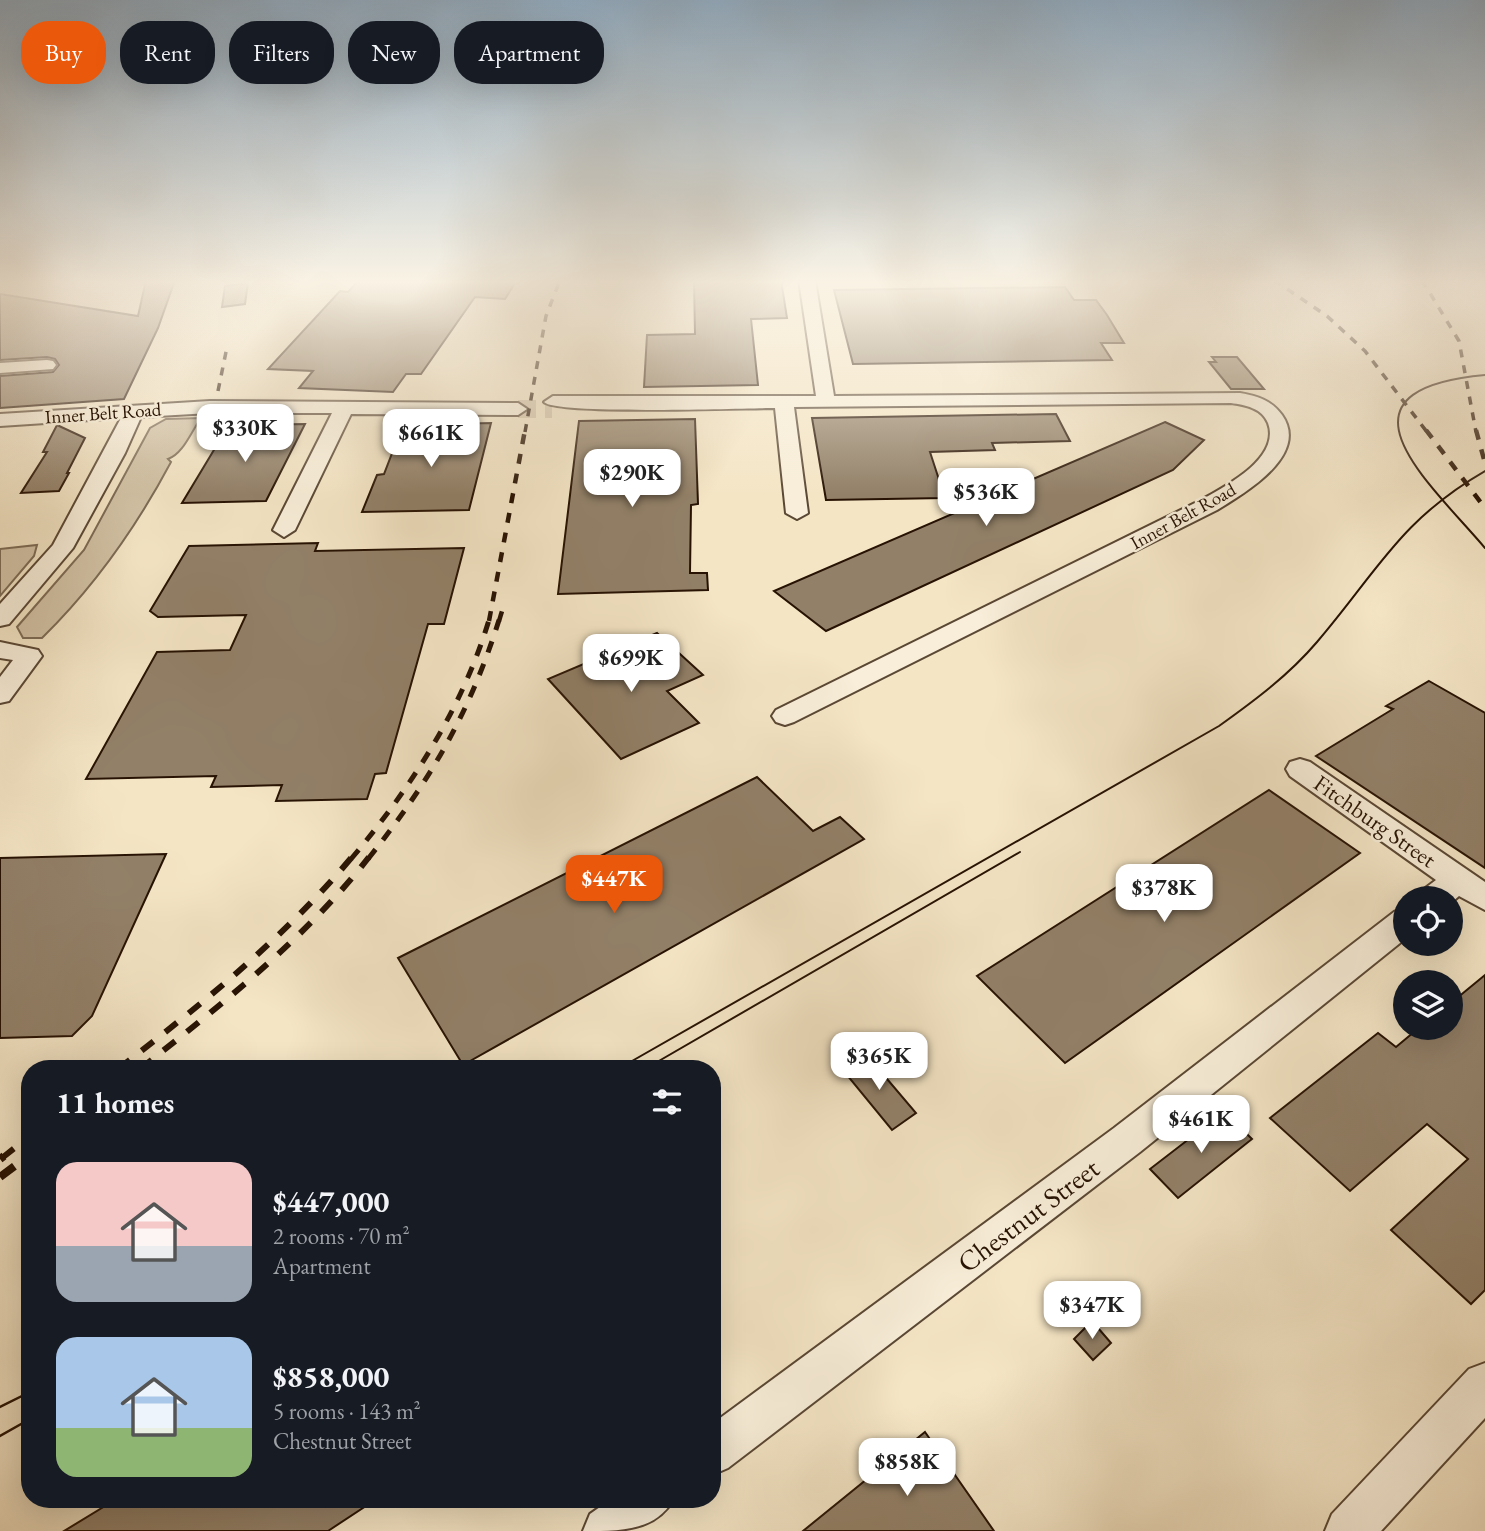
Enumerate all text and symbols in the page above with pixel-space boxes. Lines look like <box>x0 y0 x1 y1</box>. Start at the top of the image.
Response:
chip: Buy <box>21 21 106 84</box>
chip: Rent <box>120 21 215 84</box>
chip: Filters <box>229 21 334 84</box>
chip: New <box>348 21 440 84</box>
chip: Apartment <box>454 21 604 84</box>
street label: Inner Belt Road <box>44 396 162 430</box>
pin: $330K <box>196 405 294 464</box>
pin: $661K <box>382 410 480 469</box>
text: $330K <box>213 412 277 442</box>
text: $661K <box>399 417 463 447</box>
pin: $290K <box>583 449 681 509</box>
text: $290K <box>600 457 664 487</box>
pin: $536K <box>937 468 1035 528</box>
text: $536K <box>954 476 1018 506</box>
street label: Inner Belt Road <box>1126 477 1240 555</box>
pin: $699K <box>582 634 680 694</box>
text: $699K <box>599 642 663 672</box>
street label: Fitchburg Street <box>1308 768 1443 875</box>
pin: $447K <box>565 856 663 915</box>
text: $447K <box>582 863 646 893</box>
pin: $378K <box>1115 864 1213 924</box>
text: $378K <box>1132 872 1196 902</box>
map controls <box>1393 886 1463 1040</box>
button: locate <box>1393 886 1463 956</box>
button: layers <box>1393 970 1463 1040</box>
pin: $365K <box>830 1032 928 1092</box>
text: $365K <box>847 1040 911 1070</box>
text: 11 homes <box>56 1083 174 1122</box>
icon: filters <box>648 1083 686 1121</box>
pin: $461K <box>1152 1096 1250 1155</box>
text: $461K <box>1169 1103 1233 1133</box>
street label: Chestnut Street <box>950 1150 1106 1280</box>
text: $447,000 <box>273 1182 389 1221</box>
icon: home <box>112 1190 196 1274</box>
text: 2 rooms · 70 m² <box>273 1221 410 1251</box>
text: Apartment <box>273 1251 371 1281</box>
pin: $347K <box>1043 1282 1141 1341</box>
text: $347K <box>1060 1289 1124 1319</box>
text: $858,000 <box>273 1357 389 1396</box>
icon: home <box>112 1365 196 1449</box>
text: 5 rooms · 143 m² <box>273 1396 421 1426</box>
text: Chestnut Street <box>273 1426 411 1456</box>
pin: $858K <box>858 1438 956 1498</box>
text: $858K <box>875 1446 939 1476</box>

